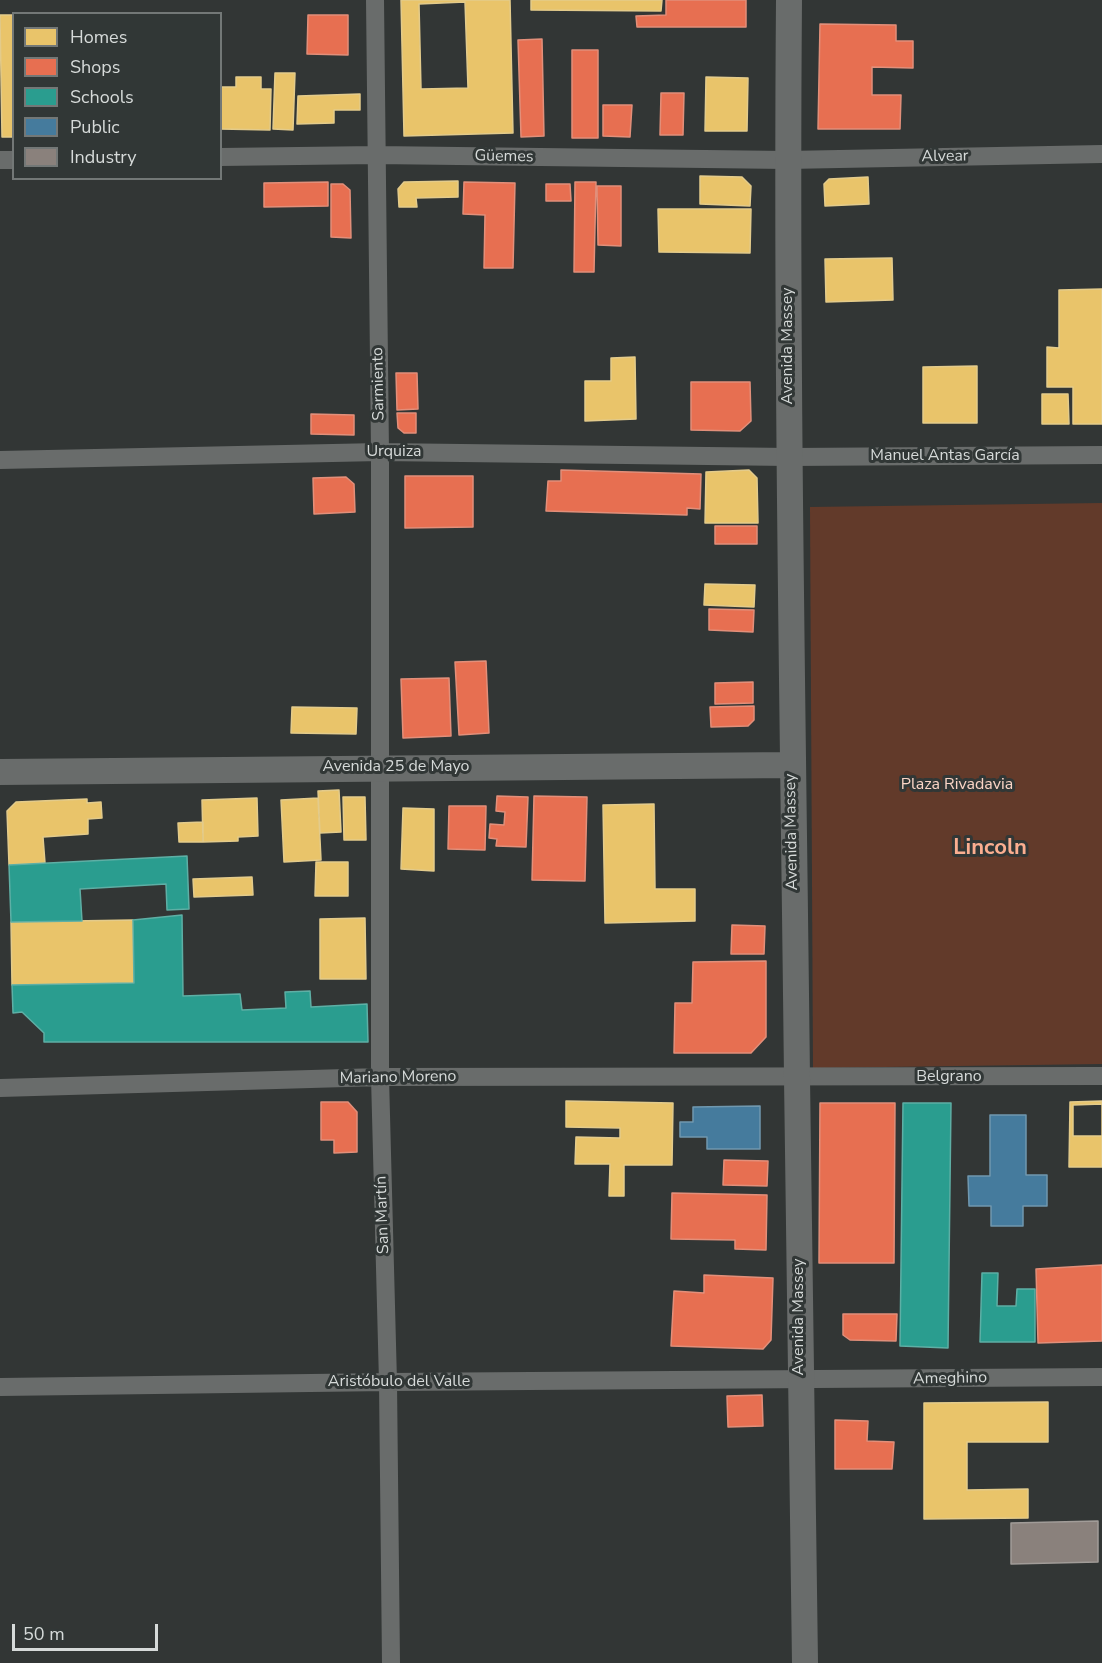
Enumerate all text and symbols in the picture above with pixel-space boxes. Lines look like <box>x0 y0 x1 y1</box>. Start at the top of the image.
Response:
legend <box>12 12 222 180</box>
text: Homes <box>70 25 127 49</box>
text: Shops <box>70 55 120 79</box>
text: Schools <box>70 85 134 109</box>
text: Public <box>70 115 120 139</box>
text: Industry <box>70 145 137 169</box>
street label: Güemes <box>474 147 534 167</box>
street label: Alvear <box>921 147 969 167</box>
street label: Avenida Massey <box>778 288 798 404</box>
street label: Sarmiento <box>369 347 389 421</box>
street label: Urquiza <box>366 442 422 462</box>
street label: Manuel Antas García <box>870 446 1020 466</box>
street label: Avenida 25 de Mayo <box>323 757 469 777</box>
street label: Avenida Massey <box>781 773 803 891</box>
park label: Plaza Rivadavia <box>901 775 1013 795</box>
district label: Lincoln <box>953 836 1027 862</box>
street label: Mariano Moreno <box>339 1067 457 1089</box>
street label: Belgrano <box>916 1067 982 1087</box>
street label: San Martín <box>372 1176 394 1254</box>
street label: Avenida Massey <box>789 1259 809 1375</box>
street label: Ameghino <box>913 1369 987 1389</box>
street label: Aristóbulo del Valle <box>328 1372 470 1392</box>
scale bar <box>15 1612 160 1650</box>
text: 50 m <box>23 1622 65 1646</box>

